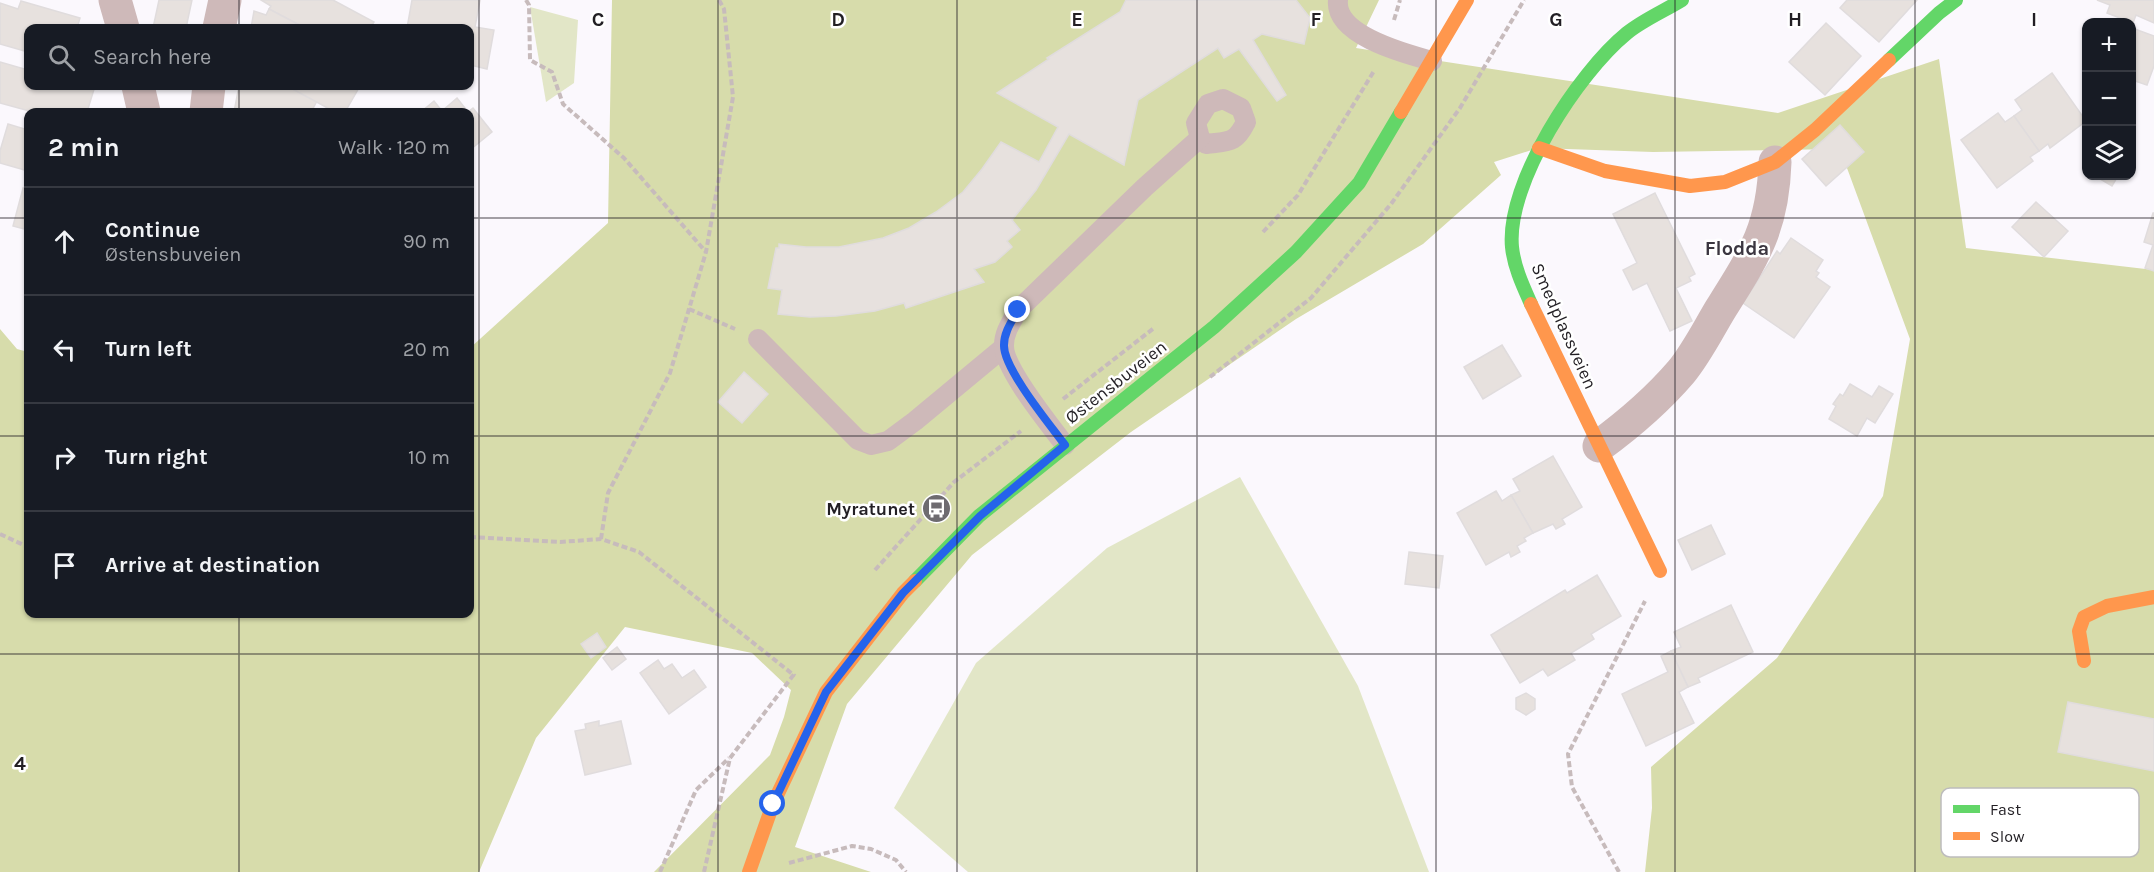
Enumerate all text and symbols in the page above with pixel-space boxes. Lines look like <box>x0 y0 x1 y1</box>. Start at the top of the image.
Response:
text: C <box>592 8 604 31</box>
text: D <box>831 8 845 31</box>
text: E <box>1071 8 1083 31</box>
text: F <box>1311 8 1322 31</box>
text: G <box>1549 8 1563 31</box>
text: H <box>1788 8 1802 31</box>
text: I <box>2031 8 2037 31</box>
map controls <box>2082 18 2136 180</box>
button: + <box>2082 18 2136 72</box>
search box <box>24 24 474 90</box>
icon: search <box>45 41 78 74</box>
text: Search here <box>93 44 211 70</box>
button: − <box>2082 72 2136 126</box>
button: layers <box>2082 126 2136 180</box>
text: 2 min <box>48 132 120 163</box>
text: Walk · 120 m <box>338 136 450 159</box>
text: Continue <box>105 217 200 243</box>
icon: ahead <box>48 225 81 258</box>
text: 90 m <box>403 230 450 253</box>
district label: Flodda <box>1705 237 1769 260</box>
text: Østensbuveien <box>105 243 241 266</box>
street label: Smedplassveien <box>1526 260 1602 392</box>
route end <box>1004 296 1030 322</box>
icon: left <box>48 333 81 366</box>
text: Turn left <box>105 336 192 362</box>
street label: Østensbuveien <box>1061 336 1171 428</box>
text: 20 m <box>403 338 450 361</box>
icon: right <box>48 441 81 474</box>
text: Turn right <box>105 444 208 470</box>
text: 10 m <box>408 446 450 469</box>
bus stop icon: Myratunet <box>920 493 952 525</box>
place label: Myratunet <box>826 498 915 520</box>
icon: arrive <box>48 549 81 582</box>
text: Arrive at destination <box>105 552 320 578</box>
text: 4 <box>14 752 26 775</box>
legend <box>1941 788 2139 857</box>
route start <box>759 790 785 816</box>
text: Fast <box>1990 800 2021 819</box>
text: Slow <box>1990 827 2025 846</box>

